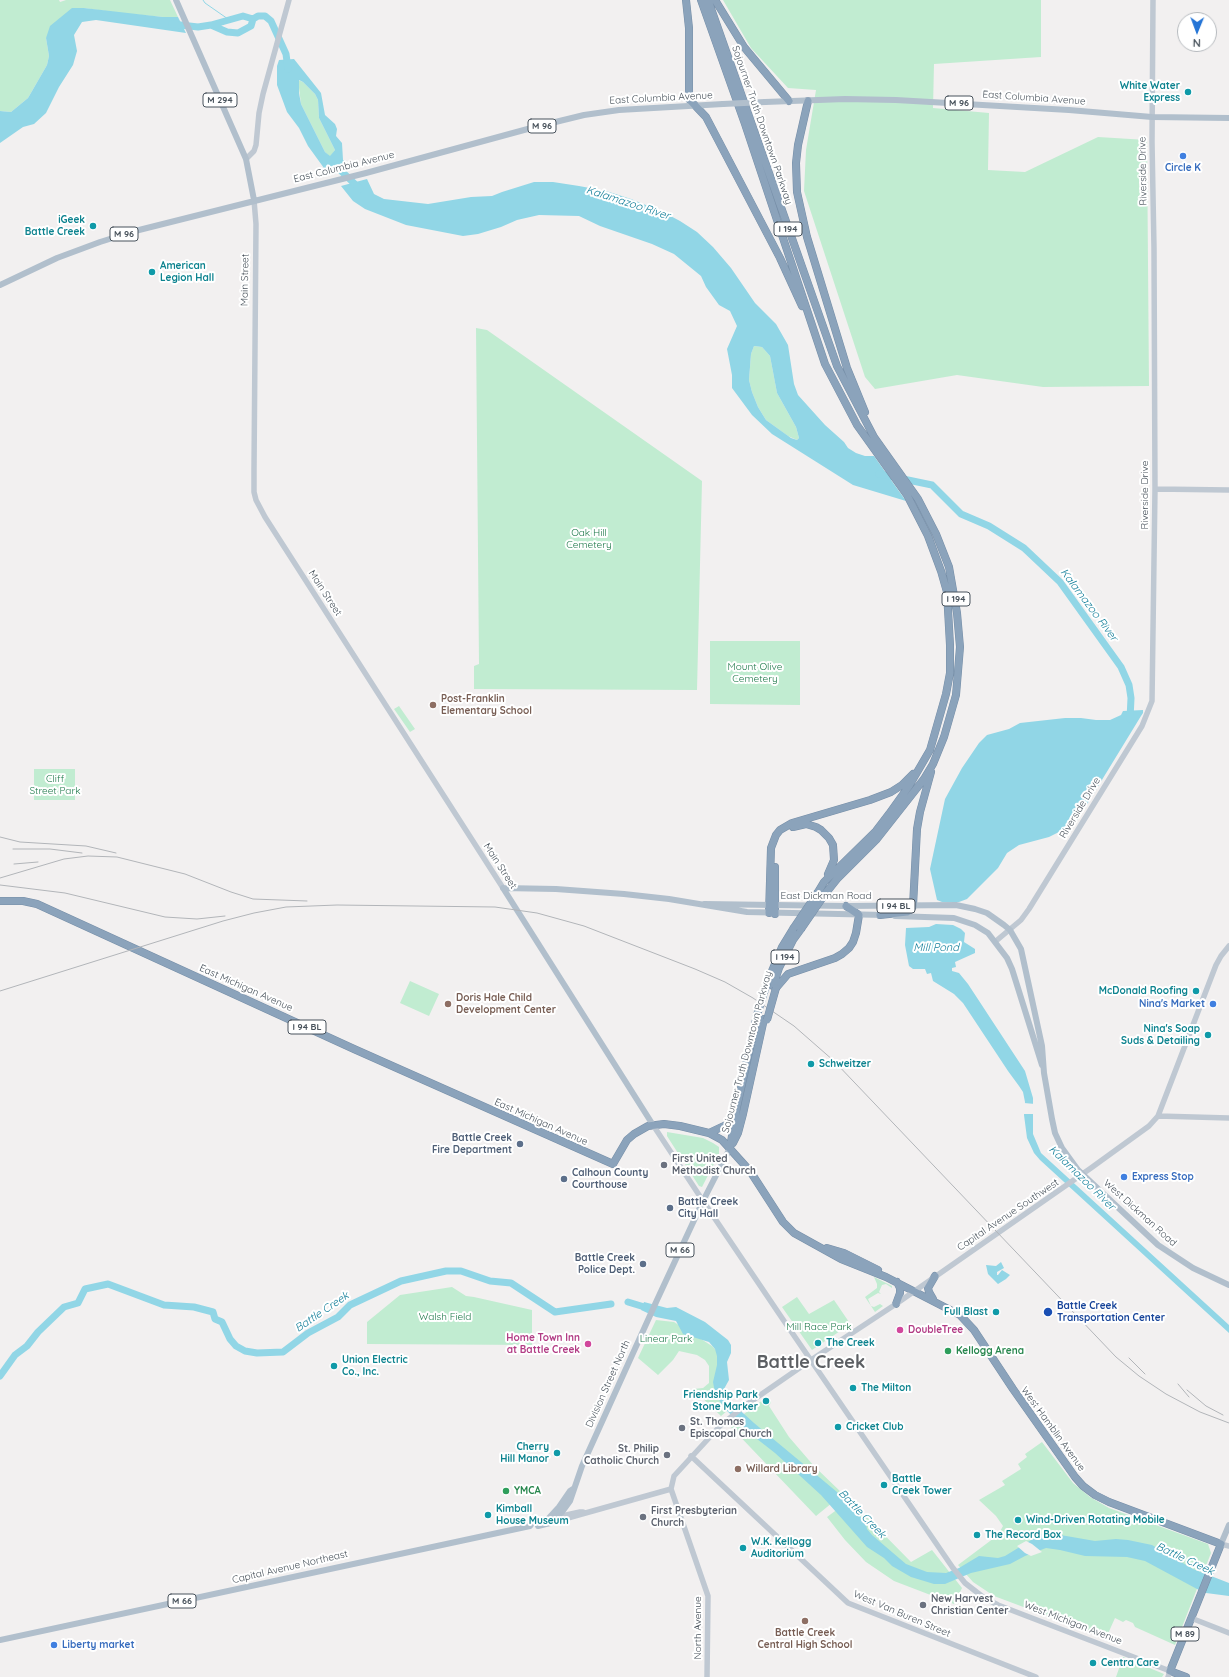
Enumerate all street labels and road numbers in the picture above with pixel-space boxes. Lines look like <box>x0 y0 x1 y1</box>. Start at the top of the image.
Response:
street label: Sojourner Truth Downtown Parkway <box>729 44 795 206</box>
street label: East Columbia Avenue <box>982 88 1086 108</box>
street label: East Columbia Avenue <box>609 89 713 107</box>
road number: M 294 <box>203 93 237 107</box>
road number: M 96 <box>945 96 973 110</box>
road number: M 96 <box>528 119 556 133</box>
street label: Riverside Drive <box>1136 136 1150 206</box>
street label: East Columbia Avenue <box>292 149 396 185</box>
road number: I 194 <box>774 222 802 236</box>
road number: M 96 <box>110 227 138 241</box>
street label: Main Street <box>239 254 251 306</box>
street label: Riverside Drive <box>1139 461 1151 529</box>
street label: Main Street <box>306 568 344 618</box>
road number: I 194 <box>942 592 970 606</box>
street label: Riverside Drive <box>1057 775 1103 841</box>
street label: Main Street <box>481 841 519 891</box>
street label: East Dickman Road <box>781 890 871 902</box>
road number: I 94 BL <box>877 899 915 913</box>
road number: I 194 <box>771 950 799 964</box>
street label: East Michigan Avenue <box>197 962 295 1014</box>
street label: Sojourner Truth Downtown Parkway <box>720 970 774 1134</box>
road number: I 94 BL <box>288 1020 326 1034</box>
street label: East Michigan Avenue <box>492 1096 590 1148</box>
street label: Capital Avenue Southwest <box>955 1177 1061 1253</box>
street label: West Dickman Road <box>1101 1177 1179 1249</box>
road number: M 66 <box>666 1243 694 1257</box>
street label: Division Street North <box>583 1338 633 1430</box>
street label: West Hamblin Avenue <box>1018 1384 1088 1474</box>
street label: Capital Avenue Northeast <box>231 1548 349 1586</box>
street label: West Van Buren Street <box>852 1588 952 1640</box>
road number: M 66 <box>168 1594 196 1608</box>
street label: North Avenue <box>692 1596 704 1660</box>
street label: West Michigan Avenue <box>1022 1599 1124 1647</box>
road number: M 89 <box>1171 1627 1199 1641</box>

